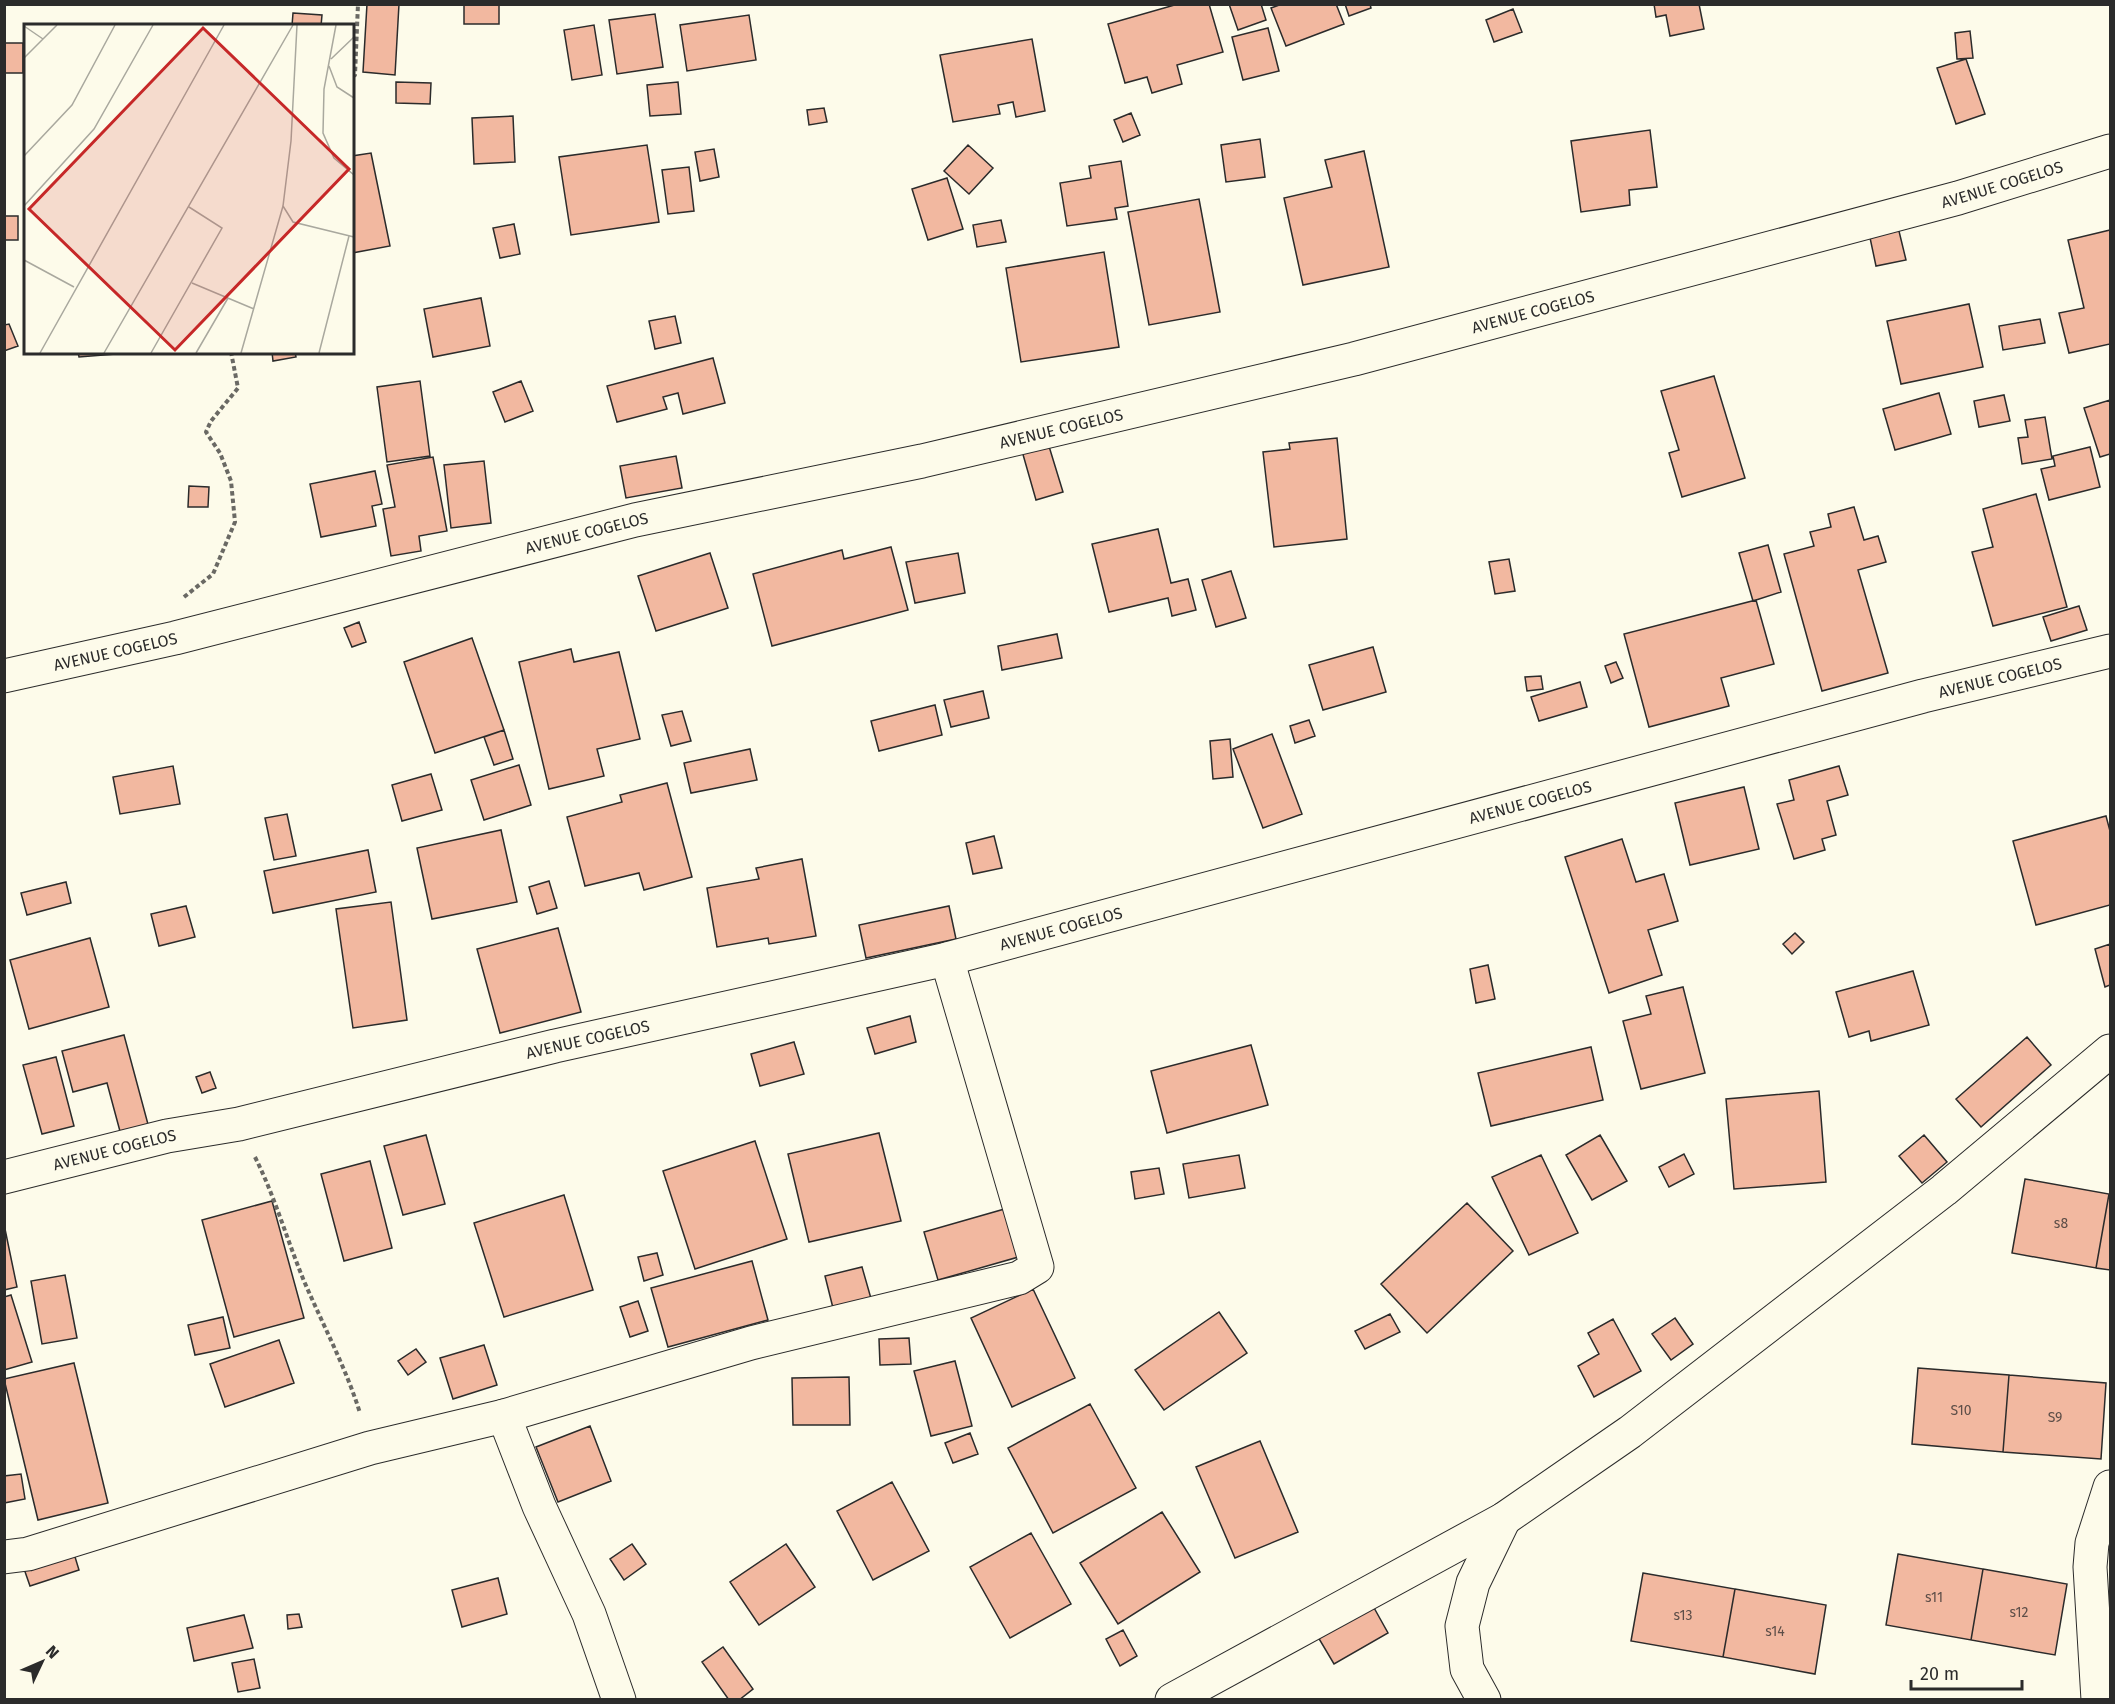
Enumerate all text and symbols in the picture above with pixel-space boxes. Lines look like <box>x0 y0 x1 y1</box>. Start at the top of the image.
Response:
inset map <box>24 24 354 354</box>
street label: AVENUE COGELOS <box>1939 157 2065 212</box>
street label: AVENUE COGELOS <box>1470 286 1597 337</box>
street label: AVENUE COGELOS <box>998 405 1125 452</box>
street label: AVENUE COGELOS <box>523 509 650 558</box>
street label: AVENUE COGELOS <box>52 629 179 675</box>
street label: AVENUE COGELOS <box>1936 654 2064 702</box>
street label: AVENUE COGELOS <box>1467 777 1594 828</box>
street label: AVENUE COGELOS <box>998 903 1125 954</box>
street label: AVENUE COGELOS <box>524 1016 652 1063</box>
street label: AVENUE COGELOS <box>51 1126 178 1174</box>
house number: s8 <box>2054 1215 2068 1232</box>
house number: S10 <box>1950 1402 1972 1419</box>
house number: S9 <box>2048 1409 2062 1426</box>
house number: s11 <box>1925 1589 1943 1606</box>
house number: s12 <box>2009 1604 2029 1621</box>
house number: s13 <box>1673 1607 1693 1624</box>
house number: s14 <box>1765 1623 1785 1640</box>
north arrow <box>12 1632 72 1692</box>
text: N <box>42 1642 63 1662</box>
scale bar <box>1911 1653 2022 1691</box>
text: 20 m <box>1920 1663 1959 1685</box>

